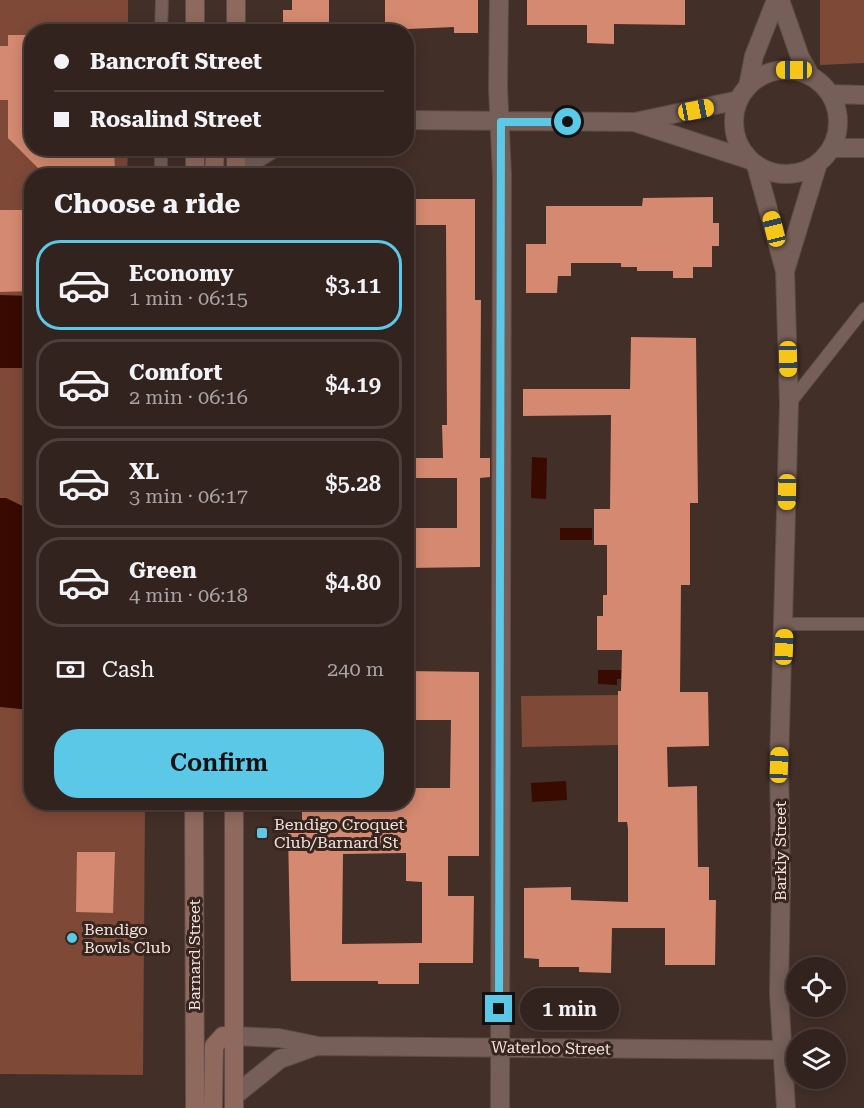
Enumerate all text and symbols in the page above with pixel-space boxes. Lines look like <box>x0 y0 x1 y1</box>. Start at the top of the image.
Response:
text: Bancroft Street <box>90 49 262 74</box>
car <box>776 61 812 79</box>
car <box>677 98 715 122</box>
text: Rosalind Street <box>90 107 261 132</box>
route start <box>554 108 581 135</box>
text: Choose a ride <box>54 188 240 220</box>
car <box>761 209 787 249</box>
icon: car <box>57 258 111 312</box>
text: Economy <box>129 261 233 286</box>
text: $3.11 <box>325 273 381 298</box>
text: 1 min · 06:15 <box>129 286 248 310</box>
car <box>779 341 797 377</box>
icon: car <box>57 357 111 411</box>
text: Comfort <box>129 360 222 385</box>
text: $4.19 <box>325 372 381 397</box>
text: 2 min · 06:16 <box>129 385 248 409</box>
icon: car <box>57 456 111 510</box>
text: XL <box>129 459 159 484</box>
text: $5.28 <box>325 471 381 496</box>
car <box>778 474 796 510</box>
text: 3 min · 06:17 <box>129 484 248 508</box>
icon: car <box>57 555 111 609</box>
text: Green <box>129 558 197 583</box>
text: $4.80 <box>325 570 381 595</box>
text: 4 min · 06:18 <box>129 583 248 607</box>
car <box>774 629 794 665</box>
icon: cash <box>54 653 87 686</box>
text: Cash <box>102 657 154 682</box>
text: 240 m <box>327 657 384 681</box>
button: Confirm <box>54 729 384 798</box>
car <box>769 747 789 783</box>
street label: Barkly Street <box>771 801 790 901</box>
place label: Bendigo Croquet Club/Barnard St <box>274 815 405 852</box>
marker: Bendigo Croquet Club/Barnard St <box>255 826 269 840</box>
street label: Barnard Street <box>185 899 204 1011</box>
place label: Bendigo Bowls Club <box>84 920 171 957</box>
marker: Bendigo Bowls Club <box>65 931 79 945</box>
map controls <box>786 957 846 1089</box>
button: locate <box>786 957 846 1017</box>
callout: 1 min <box>520 988 619 1030</box>
route end <box>485 995 512 1022</box>
text: 1 min <box>542 997 597 1021</box>
button: layers <box>786 1029 846 1089</box>
street label: Waterloo Street <box>491 1037 611 1059</box>

